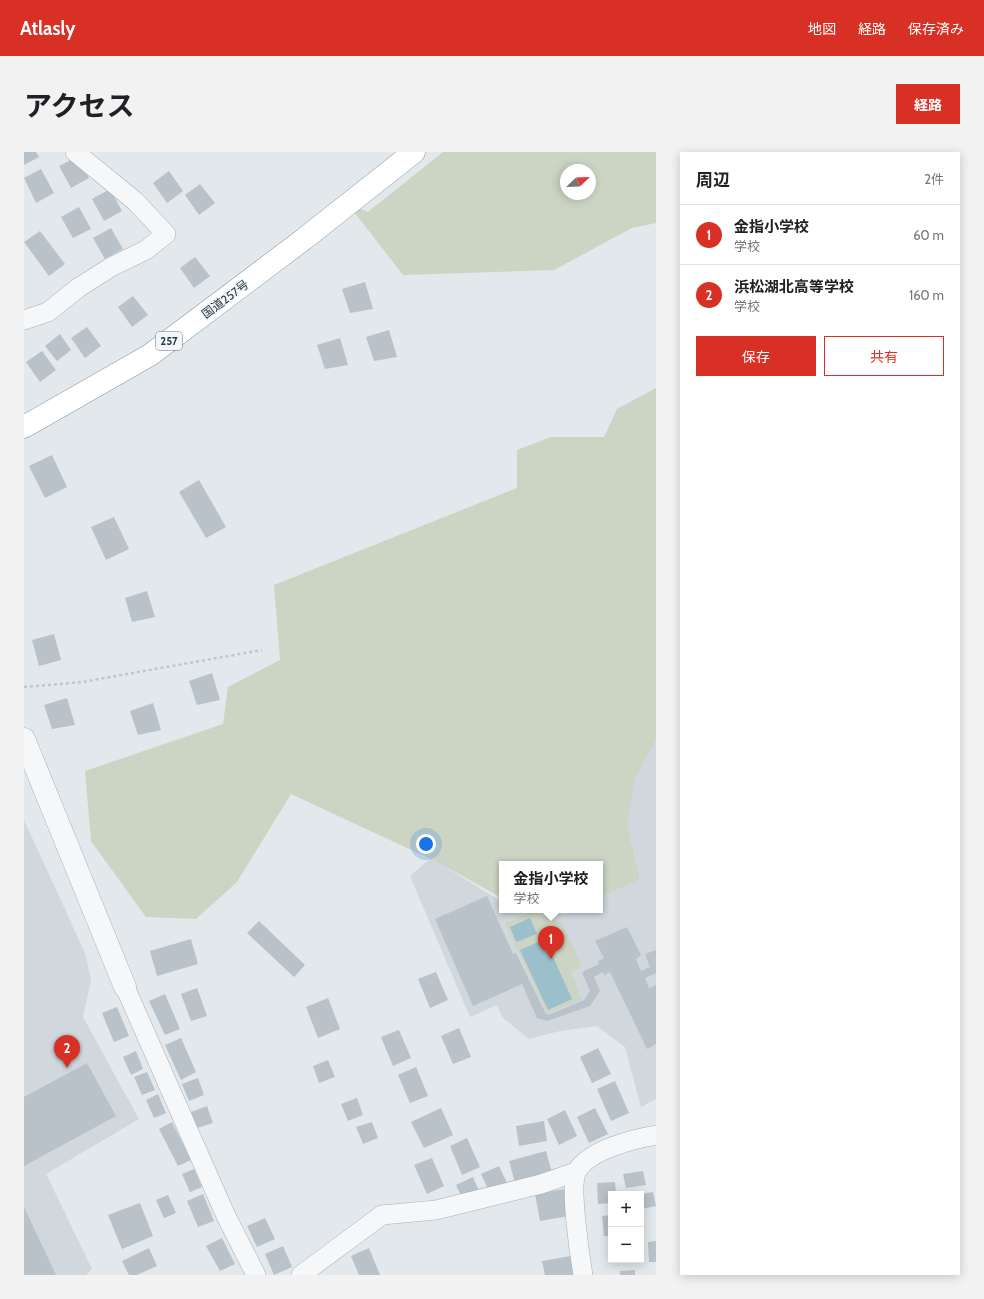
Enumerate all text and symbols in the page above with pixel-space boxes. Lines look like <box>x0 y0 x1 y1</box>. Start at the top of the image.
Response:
text: Atlasly <box>20 17 76 40</box>
text: 地図 <box>808 20 836 38</box>
text: 経路 <box>858 20 886 38</box>
text: 保存済み <box>908 20 964 38</box>
button: 経路 <box>896 84 960 124</box>
text: アクセス <box>24 89 135 123</box>
north arrow <box>560 164 596 200</box>
text: 周辺 <box>696 170 730 190</box>
text: 2件 <box>924 171 944 187</box>
text: 金指小学校 <box>734 218 809 236</box>
text: 1 <box>707 227 711 243</box>
text: 60 m <box>913 227 944 243</box>
text: 学校 <box>734 238 760 254</box>
street label: 国道257号 <box>199 277 251 321</box>
text: 浜松湖北高等学校 <box>734 278 854 296</box>
text: 2 <box>706 287 712 303</box>
text: 160 m <box>909 287 944 303</box>
text: 学校 <box>734 298 760 314</box>
road number: 257 <box>156 332 182 350</box>
button: 保存 <box>696 336 816 376</box>
button: 共有 <box>824 336 944 376</box>
your location <box>416 834 436 854</box>
popup <box>499 861 603 913</box>
text: 金指小学校 <box>513 870 589 888</box>
text: 学校 <box>513 890 540 906</box>
pin: 1 <box>538 926 564 959</box>
pin: 2 <box>54 1035 80 1068</box>
map controls <box>608 1191 644 1263</box>
button: + <box>608 1191 644 1227</box>
button: − <box>608 1227 644 1263</box>

